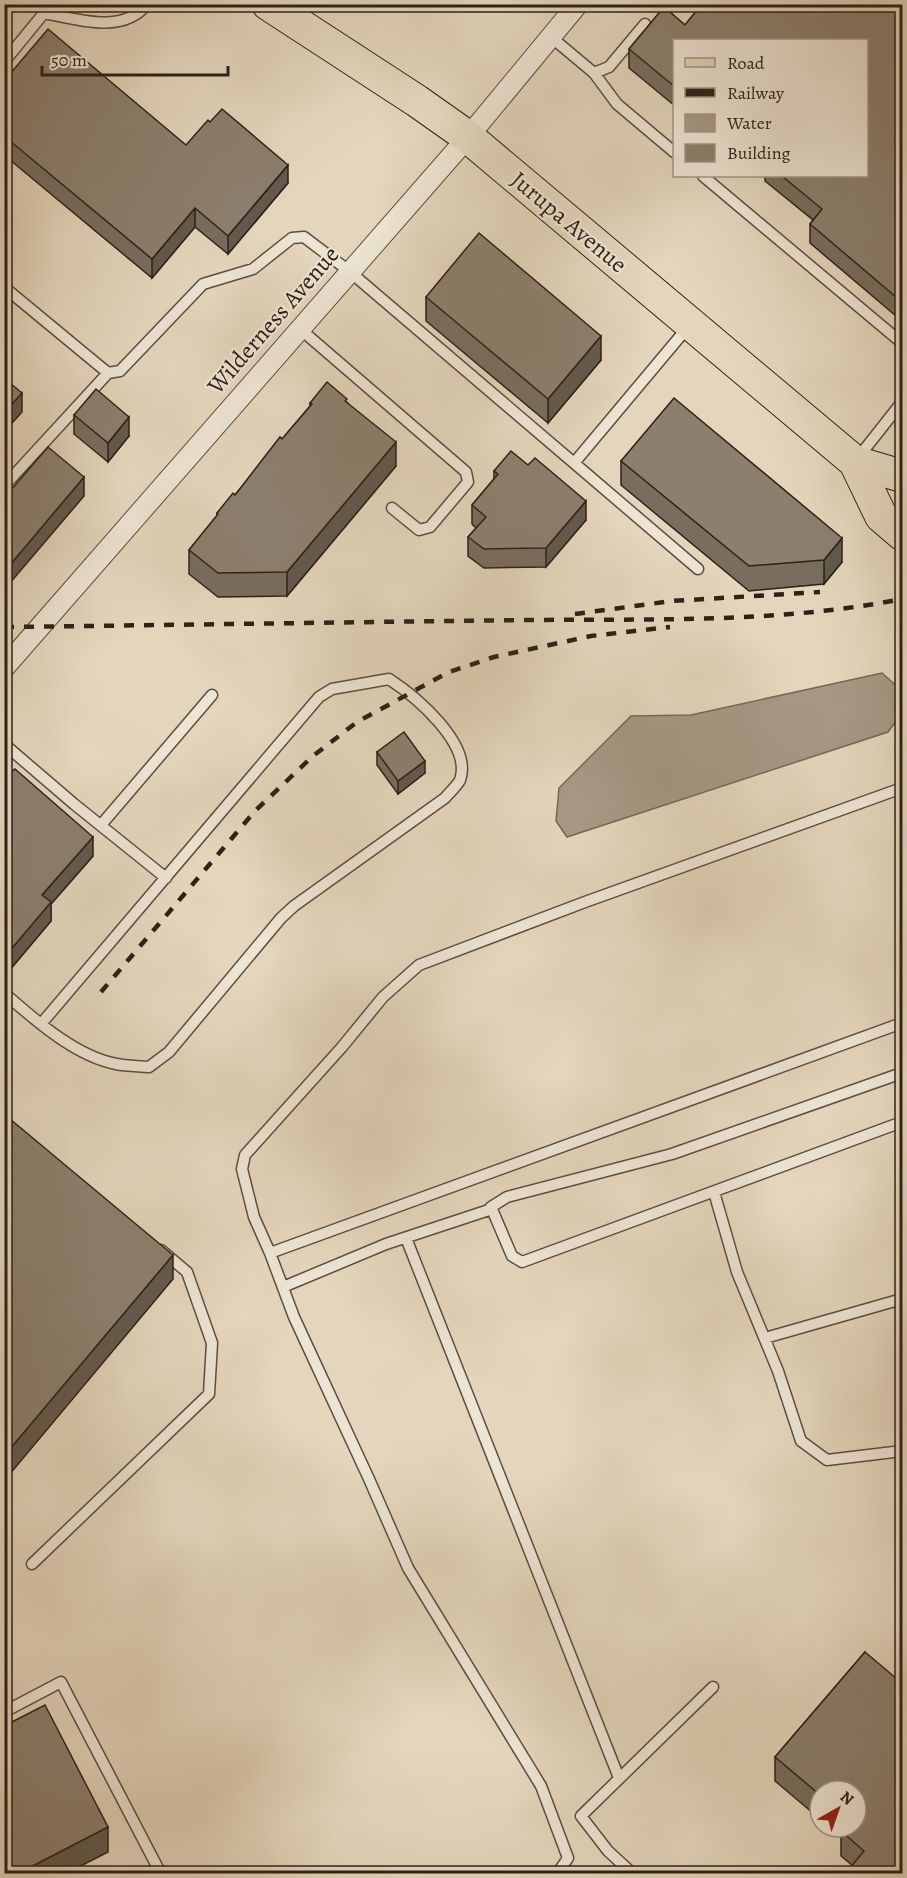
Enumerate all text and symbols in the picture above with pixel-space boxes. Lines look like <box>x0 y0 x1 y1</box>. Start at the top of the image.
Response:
scale bar <box>42 39 228 77</box>
legend <box>673 39 868 177</box>
text: 50 m <box>51 48 87 72</box>
text: Road <box>727 51 765 75</box>
text: Railway <box>727 81 785 105</box>
text: Water <box>726 111 772 135</box>
text: Building <box>727 141 791 165</box>
street label: Jurupa Avenue <box>504 164 634 280</box>
street label: Wilderness Avenue <box>199 239 346 402</box>
north arrow <box>808 1779 868 1839</box>
text: N <box>835 1786 859 1811</box>

